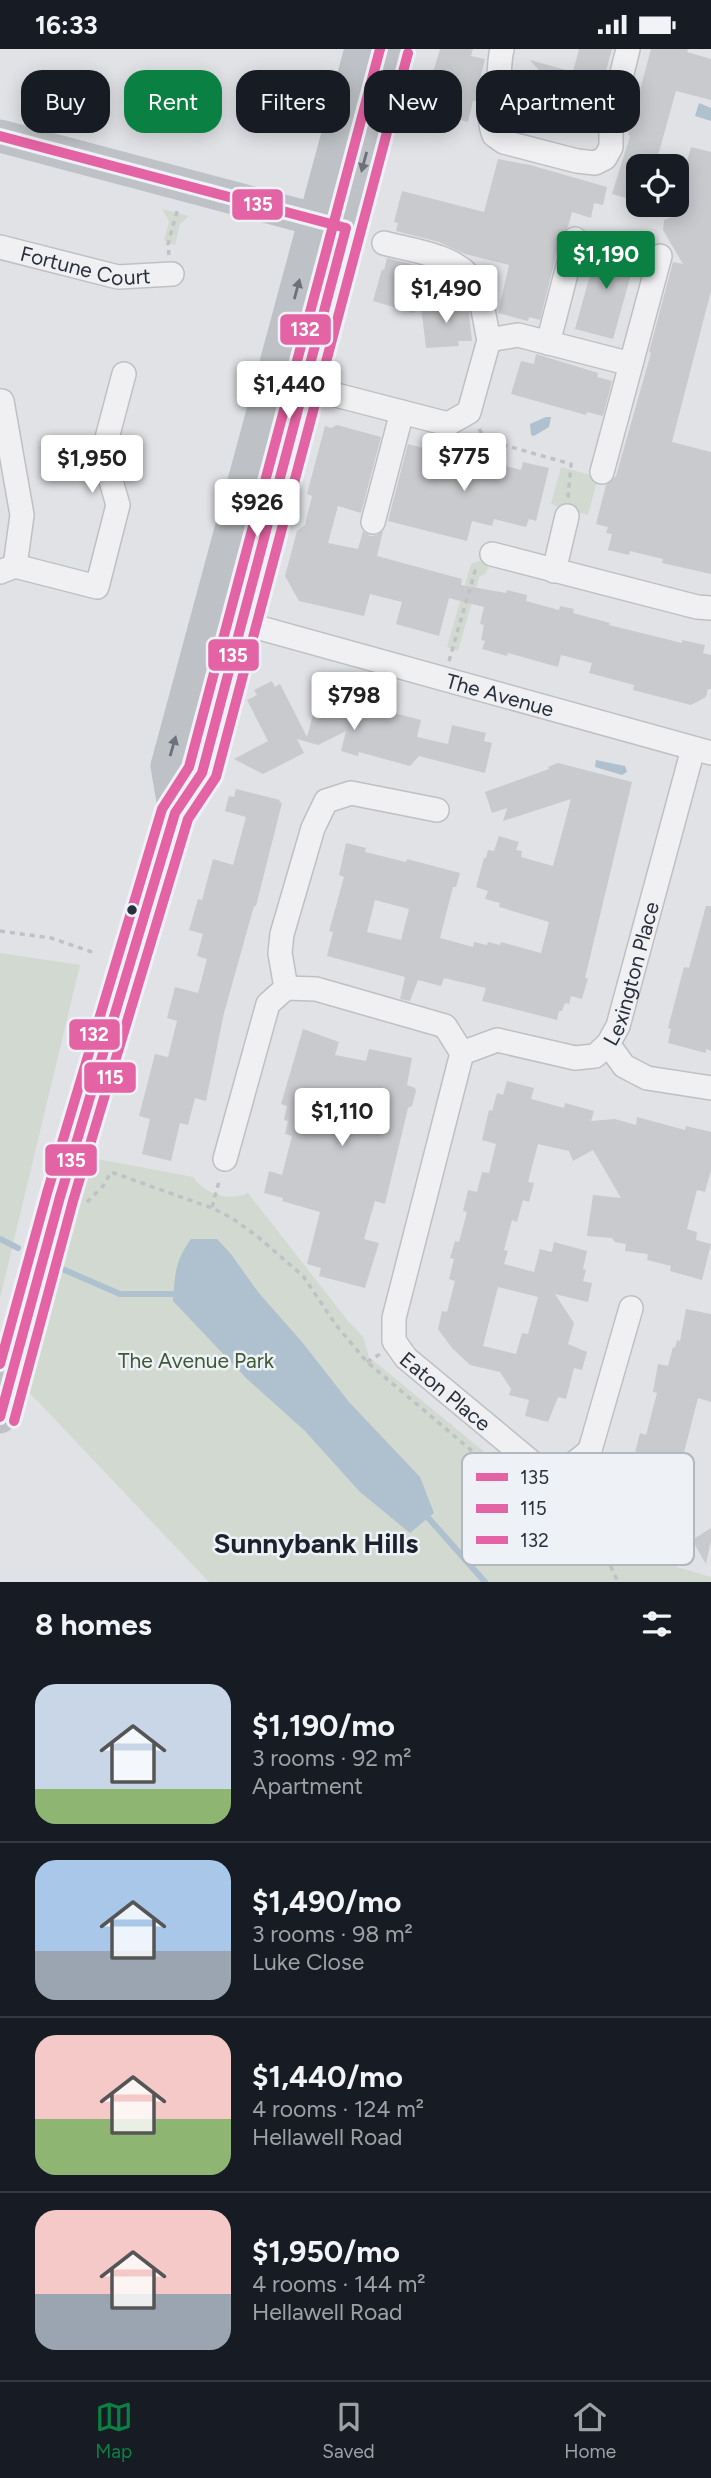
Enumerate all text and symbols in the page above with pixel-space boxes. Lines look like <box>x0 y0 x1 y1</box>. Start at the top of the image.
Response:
text: 16:33 <box>35 9 98 41</box>
chip: Buy <box>21 70 110 133</box>
chip: Rent <box>124 70 222 133</box>
chip: Filters <box>236 70 350 133</box>
chip: New <box>364 70 462 133</box>
chip: Apartment <box>476 70 640 133</box>
one-way arrow <box>358 151 369 173</box>
map controls <box>626 154 689 217</box>
button: locate <box>626 154 689 217</box>
line badge: 135 <box>231 188 284 221</box>
text: 135 <box>243 193 273 216</box>
pin: $1,190 <box>549 231 663 291</box>
street label: Fortune Court <box>18 240 151 291</box>
text: $1,190 <box>573 240 639 268</box>
pin: $1,490 <box>389 265 503 325</box>
text: $1,490 <box>410 274 482 302</box>
one-way arrow <box>292 277 303 299</box>
line badge: 132 <box>279 313 332 346</box>
text: 132 <box>290 318 320 341</box>
pin: $1,440 <box>232 361 346 421</box>
text: $1,440 <box>253 370 325 398</box>
pin: $775 <box>423 433 505 493</box>
pin: $1,950 <box>35 435 149 495</box>
text: $775 <box>438 442 490 470</box>
text: $1,950 <box>57 444 127 472</box>
pin: $926 <box>216 479 298 539</box>
text: $926 <box>231 488 283 516</box>
line badge: 135 <box>207 638 260 672</box>
text: 135 <box>218 644 248 667</box>
street label: The Avenue <box>443 668 557 721</box>
pin: $798 <box>313 673 395 732</box>
text: $798 <box>328 681 380 709</box>
one-way arrow <box>168 735 179 757</box>
street label: Lexington Place <box>597 899 664 1050</box>
unlabelled marker <box>125 903 139 917</box>
line badge: 132 <box>68 1018 121 1051</box>
text: 132 <box>79 1023 109 1046</box>
line badge: 115 <box>83 1061 137 1094</box>
text: 115 <box>96 1066 124 1089</box>
pin: $1,110 <box>285 1089 399 1148</box>
text: $1,110 <box>311 1097 373 1125</box>
line badge: 135 <box>44 1143 98 1177</box>
text: 135 <box>56 1149 86 1172</box>
street label: Eaton Place <box>395 1346 496 1436</box>
park label: The Avenue Park <box>118 1348 275 1373</box>
legend <box>462 1453 694 1565</box>
text: 135 <box>520 1466 549 1489</box>
text: 115 <box>520 1497 547 1520</box>
district label: Sunnybank Hills <box>214 1526 418 1560</box>
text: 132 <box>520 1529 549 1552</box>
icon: filters <box>638 1605 676 1643</box>
text: 8 homes <box>35 1606 152 1643</box>
text: $1,190/mo <box>252 1707 395 1744</box>
icon: home <box>91 1712 175 1796</box>
text: 3 rooms · 92 m² <box>252 1744 412 1772</box>
text: Apartment <box>252 1772 363 1800</box>
text: $1,490/mo <box>252 1883 401 1920</box>
icon: home <box>91 1888 175 1972</box>
text: 3 rooms · 98 m² <box>252 1920 413 1948</box>
text: Luke Close <box>252 1948 364 1976</box>
text: $1,440/mo <box>252 2058 403 2095</box>
icon: home <box>91 2063 175 2147</box>
text: 4 rooms · 124 m² <box>252 2095 424 2123</box>
text: Hellawell Road <box>252 2123 403 2151</box>
text: $1,950/mo <box>252 2233 400 2270</box>
icon: home <box>91 2238 175 2322</box>
text: 4 rooms · 144 m² <box>252 2270 426 2298</box>
text: Hellawell Road <box>252 2298 403 2326</box>
tab: Map <box>95 2398 133 2463</box>
tab: Saved <box>322 2398 375 2463</box>
tab: Home <box>564 2398 616 2463</box>

